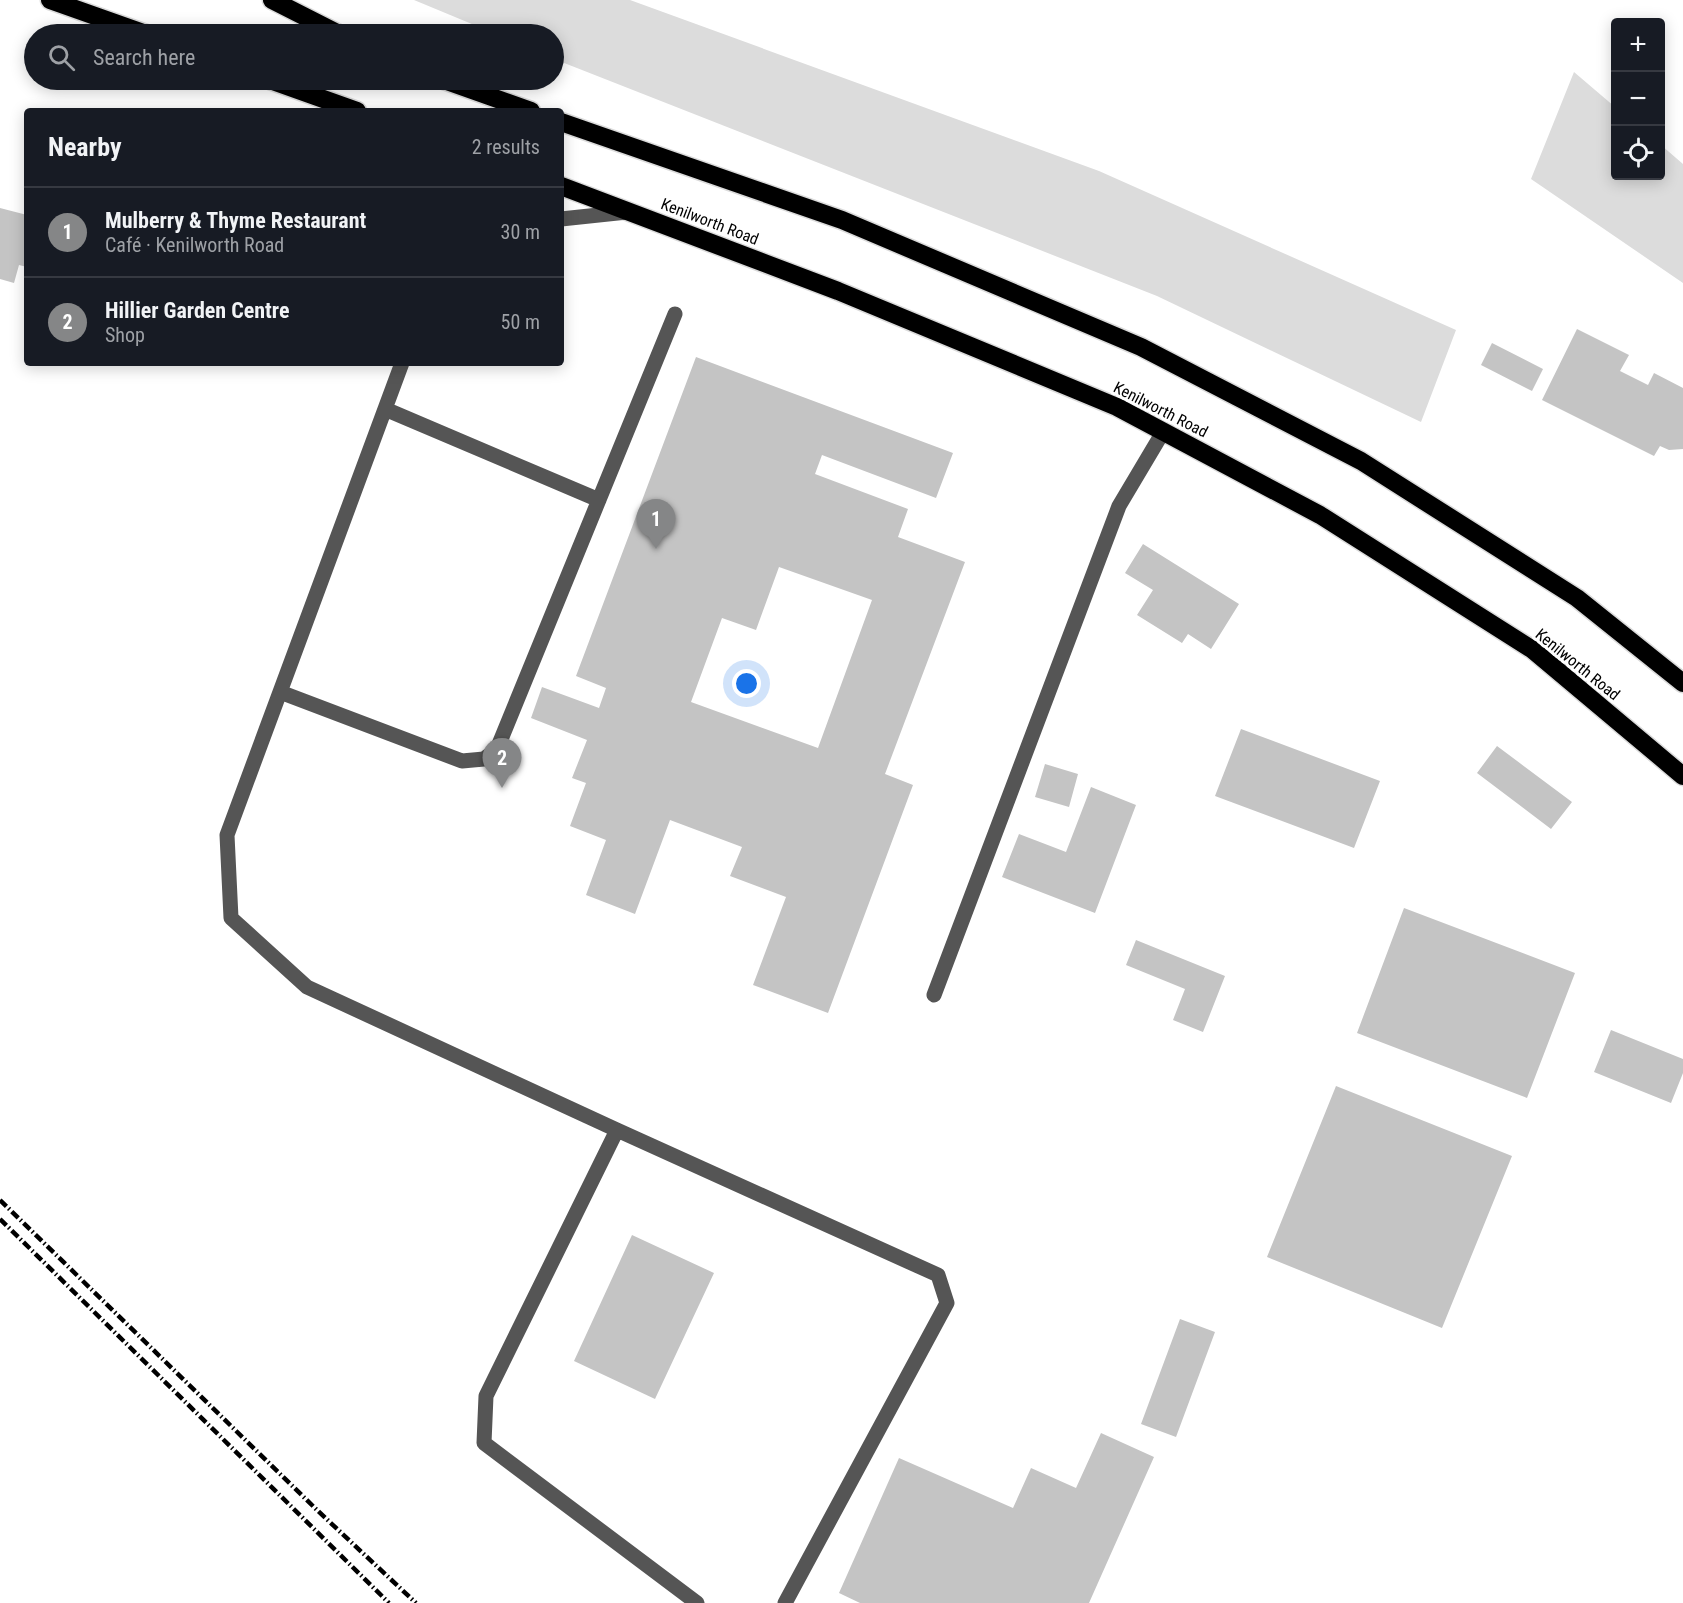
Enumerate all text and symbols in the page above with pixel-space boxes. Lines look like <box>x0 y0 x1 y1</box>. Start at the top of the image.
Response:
map controls <box>1611 18 1665 180</box>
button: + <box>1611 18 1665 72</box>
search box <box>24 24 564 90</box>
icon: search <box>45 41 78 74</box>
text: Search here <box>93 45 195 70</box>
button: − <box>1611 72 1665 126</box>
button: locate <box>1611 126 1665 180</box>
text: Nearby <box>48 132 122 162</box>
text: 2 results <box>472 135 540 159</box>
street label: Kenilworth Road <box>658 194 761 249</box>
text: Mulberry & Thyme Restaurant <box>105 208 366 233</box>
text: 1 <box>62 220 73 244</box>
text: 30 m <box>501 220 540 244</box>
text: Café · Kenilworth Road <box>105 233 284 257</box>
text: Hillier Garden Centre <box>105 298 289 323</box>
text: 2 <box>62 310 73 334</box>
text: 50 m <box>501 310 540 334</box>
text: Shop <box>105 323 145 347</box>
street label: Kenilworth Road <box>1111 378 1211 441</box>
pin: 1 <box>636 500 676 549</box>
street label: Kenilworth Road <box>1532 625 1624 704</box>
your location <box>732 669 761 698</box>
pin: 2 <box>482 738 522 788</box>

